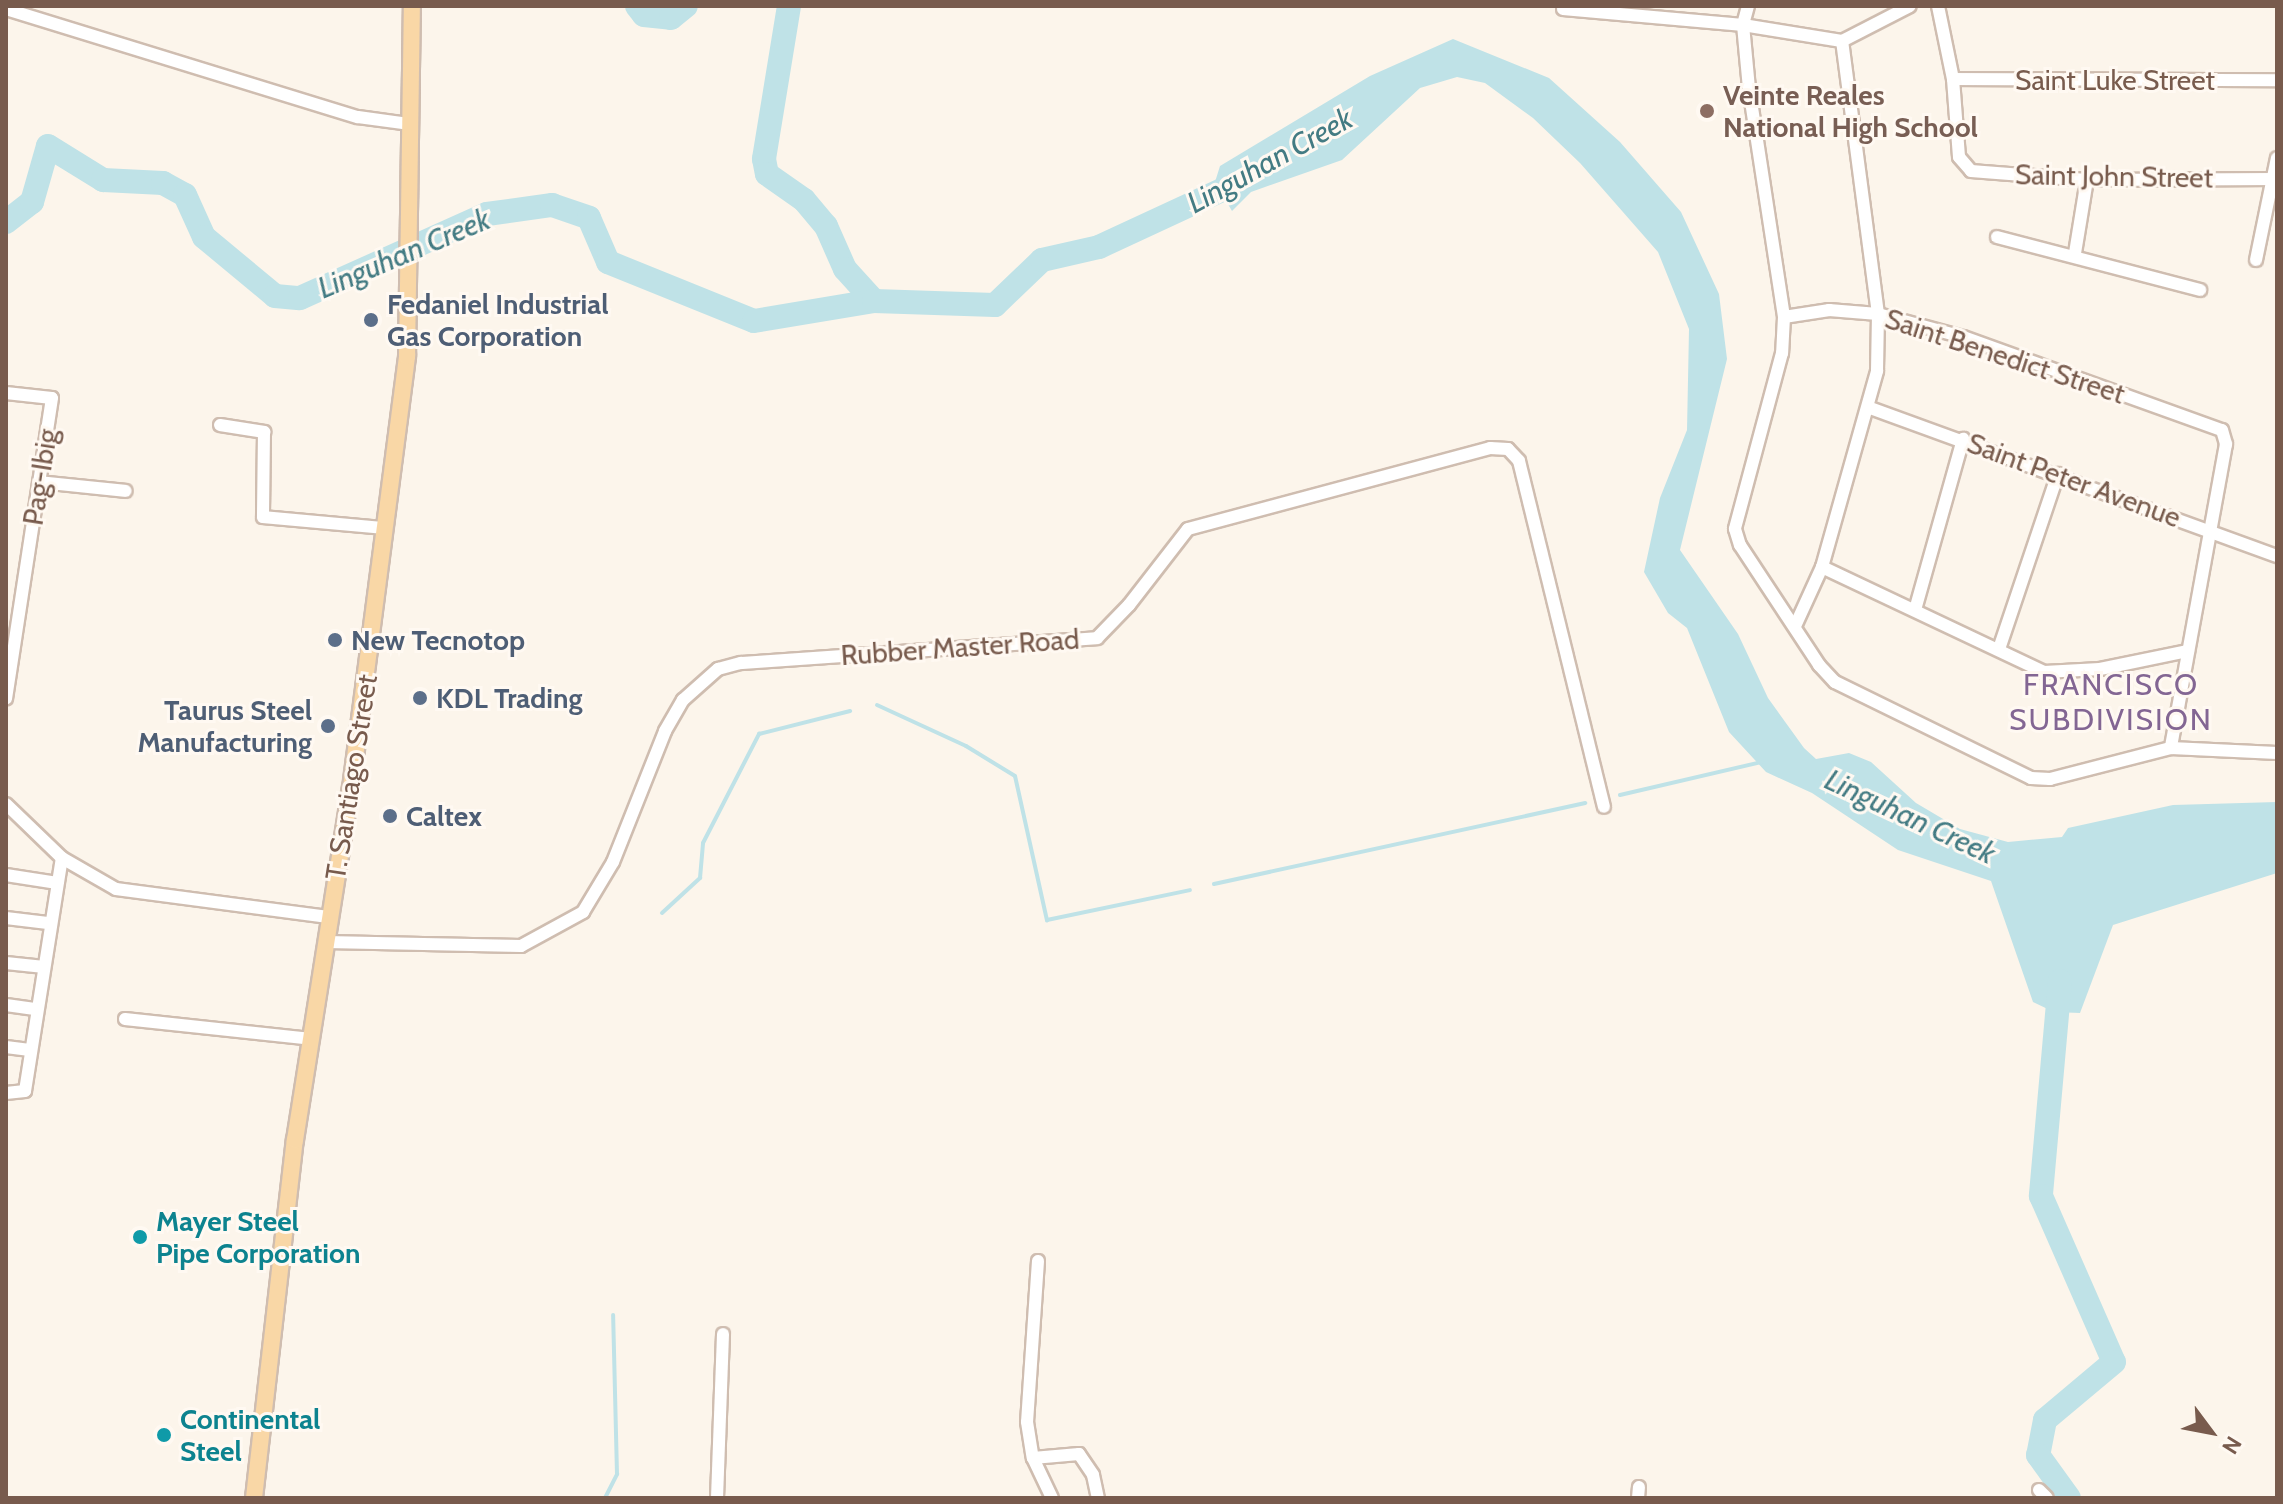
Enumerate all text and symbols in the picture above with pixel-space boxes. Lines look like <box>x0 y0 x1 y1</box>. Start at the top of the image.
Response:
street label: Saint Luke Street <box>2015 63 2215 97</box>
place label: Veinte Reales National High School <box>1723 78 1978 144</box>
water label: Linguhan Creek <box>1181 101 1359 221</box>
marker: Veinte Reales National High School <box>1698 102 1716 120</box>
street label: Saint John Street <box>2015 157 2213 195</box>
water label: Linguhan Creek <box>312 202 496 306</box>
place label: Fedaniel Industrial Gas Corporation <box>387 287 609 353</box>
street label: Saint Benedict Street <box>1881 301 2129 411</box>
marker: Fedaniel Industrial Gas Corporation <box>362 311 380 329</box>
street label: Pag-Ibig <box>16 426 64 528</box>
street label: Saint Peter Avenue <box>1963 426 2185 534</box>
street label: Rubber Master Road <box>840 622 1080 672</box>
place label: New Tecnotop <box>351 623 525 657</box>
marker: New Tecnotop <box>326 631 344 649</box>
district label: FRANCISCO SUBDIVISION <box>2009 667 2213 738</box>
street label: T. Santiago Street <box>318 672 384 882</box>
place label: KDL Trading <box>436 681 582 715</box>
marker: KDL Trading <box>411 689 429 707</box>
place label: Taurus Steel Manufacturing <box>137 693 312 759</box>
marker: Taurus Steel Manufacturing <box>319 717 337 735</box>
water label: Linguhan Creek <box>1819 762 2001 872</box>
place label: Caltex <box>406 799 482 833</box>
marker: Caltex <box>381 807 399 825</box>
place label: Mayer Steel Pipe Corporation <box>156 1204 360 1270</box>
marker: Mayer Steel Pipe Corporation <box>131 1228 149 1246</box>
north arrow <box>2171 1392 2251 1472</box>
place label: Continental Steel <box>180 1402 320 1468</box>
marker: Continental Steel <box>155 1426 173 1444</box>
text: N <box>2216 1431 2247 1459</box>

